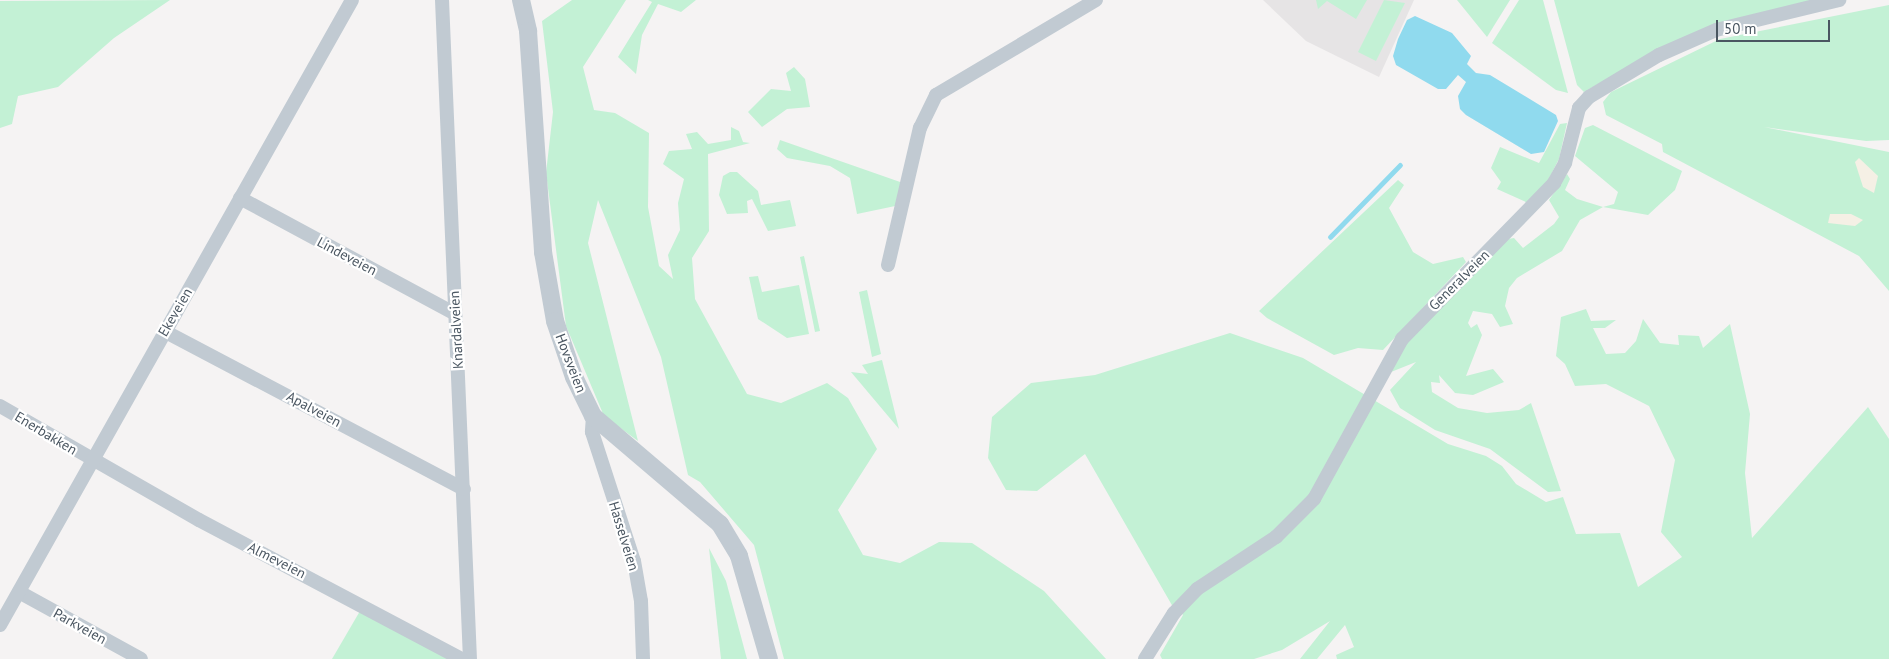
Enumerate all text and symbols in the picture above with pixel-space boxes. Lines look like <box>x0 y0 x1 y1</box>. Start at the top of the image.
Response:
scale bar <box>1719 10 1833 42</box>
text: 50 m <box>1724 19 1757 38</box>
street label: Lindeveien <box>314 233 380 279</box>
street label: Generalveien <box>1425 246 1493 314</box>
street label: Ekeveien <box>154 285 196 339</box>
street label: Knardalveien <box>446 290 466 370</box>
street label: Hovsveien <box>552 331 590 395</box>
street label: Apalveien <box>284 388 344 430</box>
street label: Enerbakken <box>12 408 80 458</box>
street label: Hasselveien <box>606 499 642 573</box>
street label: Almeveien <box>245 538 309 582</box>
street label: Parkveien <box>51 605 109 647</box>

